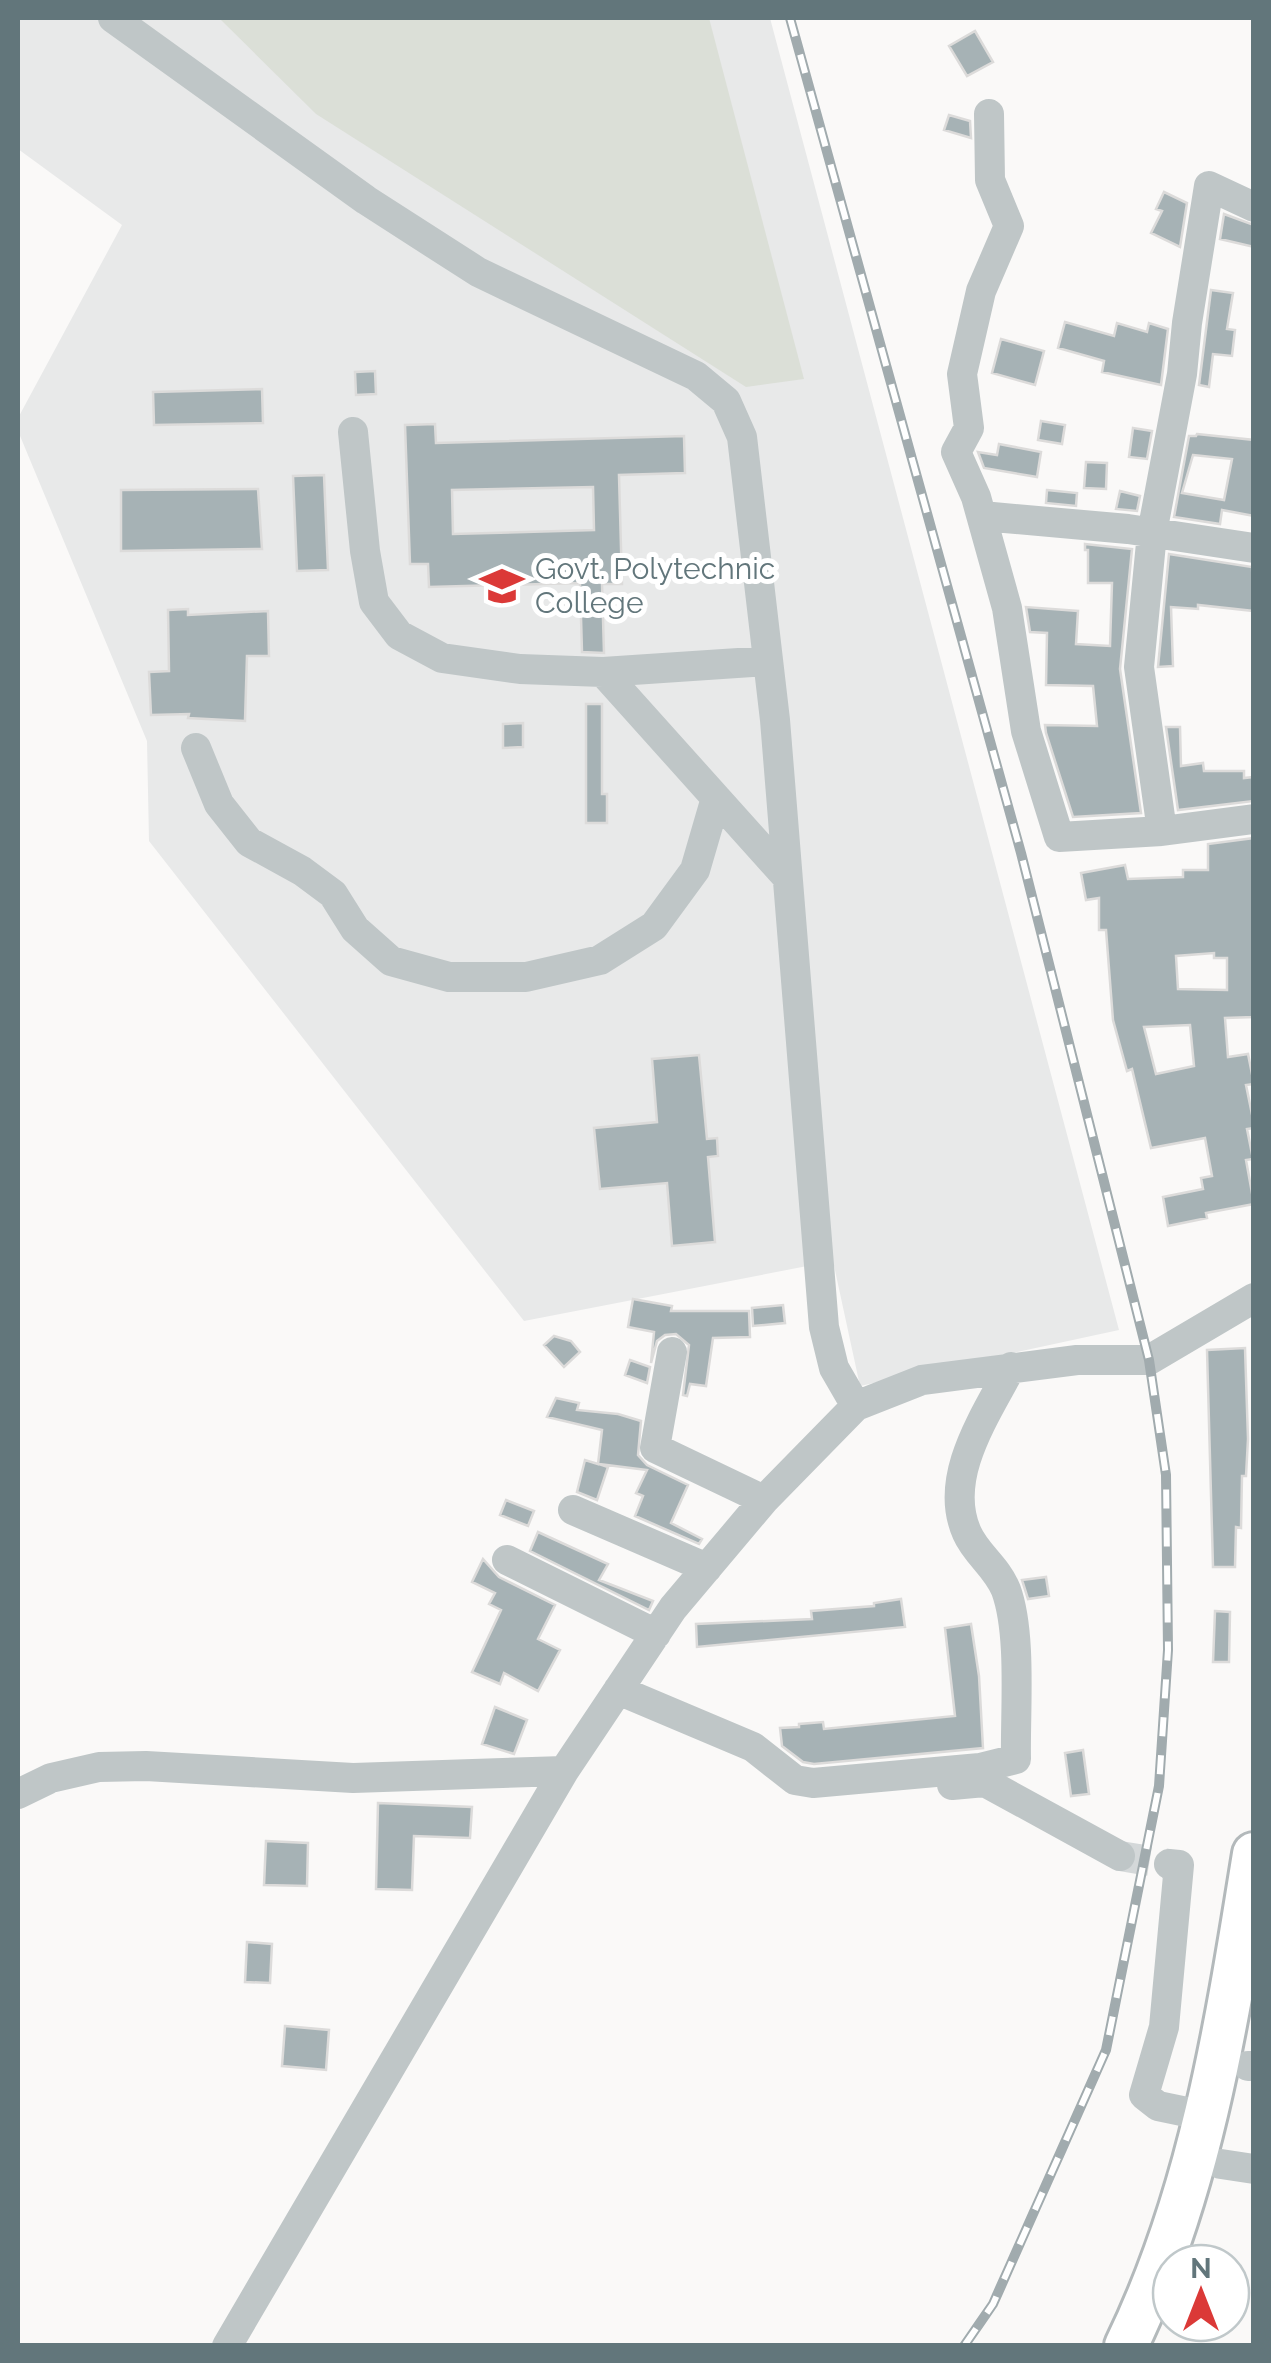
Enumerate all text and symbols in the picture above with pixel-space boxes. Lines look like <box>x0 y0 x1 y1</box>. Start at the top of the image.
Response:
place label: Govt. Polytechnic College <box>535 551 775 620</box>
school or university icon: Govt. Polytechnic College <box>478 562 526 610</box>
north arrow <box>1151 2243 1251 2343</box>
text: N <box>1190 2252 1212 2285</box>

